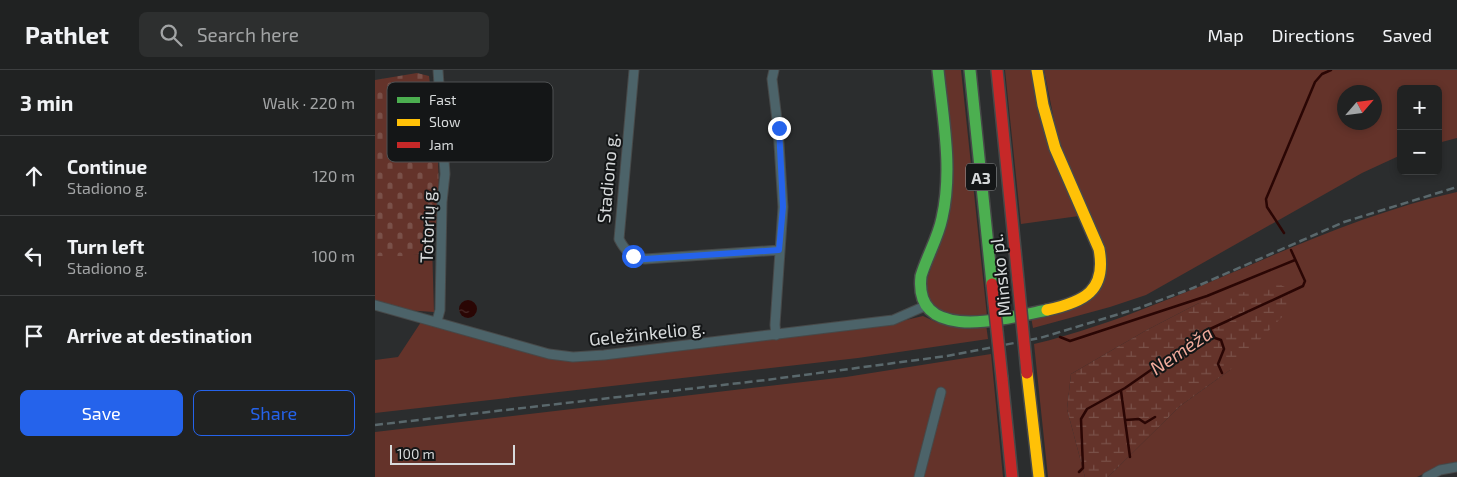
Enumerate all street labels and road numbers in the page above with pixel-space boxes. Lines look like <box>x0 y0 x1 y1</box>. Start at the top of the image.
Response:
street label: Stadiono g. <box>592 132 622 224</box>
road number: A3 <box>966 164 996 190</box>
street label: Totorių g. <box>415 187 439 263</box>
street label: Minsko pl. <box>985 233 1015 317</box>
street label: Geležinkelio g. <box>588 316 706 350</box>

